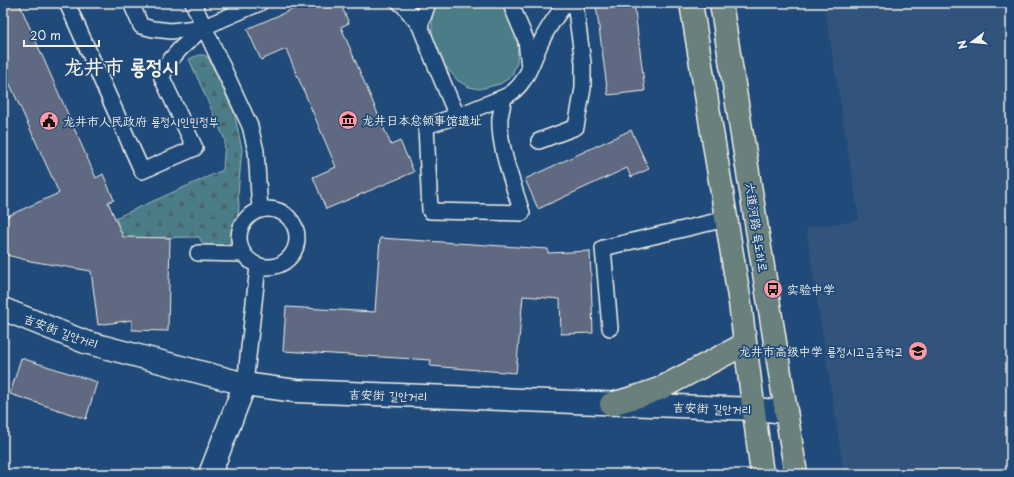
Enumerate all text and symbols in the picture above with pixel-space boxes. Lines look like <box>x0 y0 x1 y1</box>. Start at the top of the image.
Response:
scale bar <box>24 22 99 48</box>
north arrow <box>952 22 992 62</box>
text: 20 m <box>30 26 61 44</box>
text: N <box>952 38 971 51</box>
district label: 龙井市 룡정시 <box>64 51 178 81</box>
museum icon: 龙井日本总领事馆遗址 <box>337 109 359 131</box>
public building icon: 龙井市人民政府 룡정시인민정부 <box>38 110 60 132</box>
place label: 龙井日本总领事馆遗址 <box>362 111 482 129</box>
place label: 龙井市人民政府 룡정시인민정부 <box>63 112 219 130</box>
street label: 六道河路 륙도하로 <box>741 181 773 273</box>
bus stop icon: 实验中学 <box>762 278 784 300</box>
place label: 实验中学 <box>787 280 835 298</box>
street label: 吉安街 길안거리 <box>21 309 101 353</box>
school or university icon: 龙井市高级中学 룡정시고급중학교 <box>907 340 929 362</box>
place label: 龙井市高级中学 룡정시고급중학교 <box>739 342 904 360</box>
street label: 吉安街 길안거리 <box>348 385 428 405</box>
street label: 吉安街 길안거리 <box>672 398 752 418</box>

